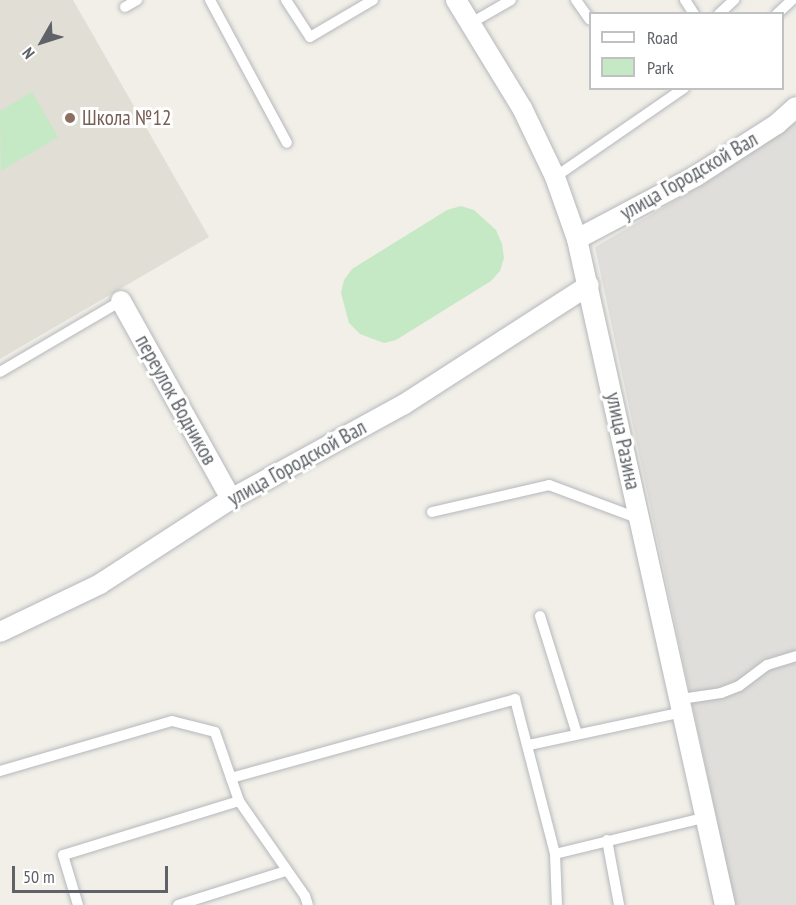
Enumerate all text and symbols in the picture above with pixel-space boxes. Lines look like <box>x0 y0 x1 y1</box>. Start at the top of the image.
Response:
north arrow <box>12 12 72 72</box>
legend <box>589 12 784 90</box>
text: Road <box>647 26 678 49</box>
text: N <box>18 44 39 63</box>
text: Park <box>647 56 674 79</box>
place label: Школа №12 <box>82 105 171 131</box>
marker: Школа №12 <box>63 111 77 125</box>
street label: улица Городской Вал <box>616 126 762 226</box>
street label: переулок Водников <box>130 330 222 470</box>
street label: улица Разина <box>600 390 646 492</box>
street label: улица Городской Вал <box>223 414 371 512</box>
scale bar <box>15 854 171 892</box>
text: 50 m <box>23 865 55 888</box>

